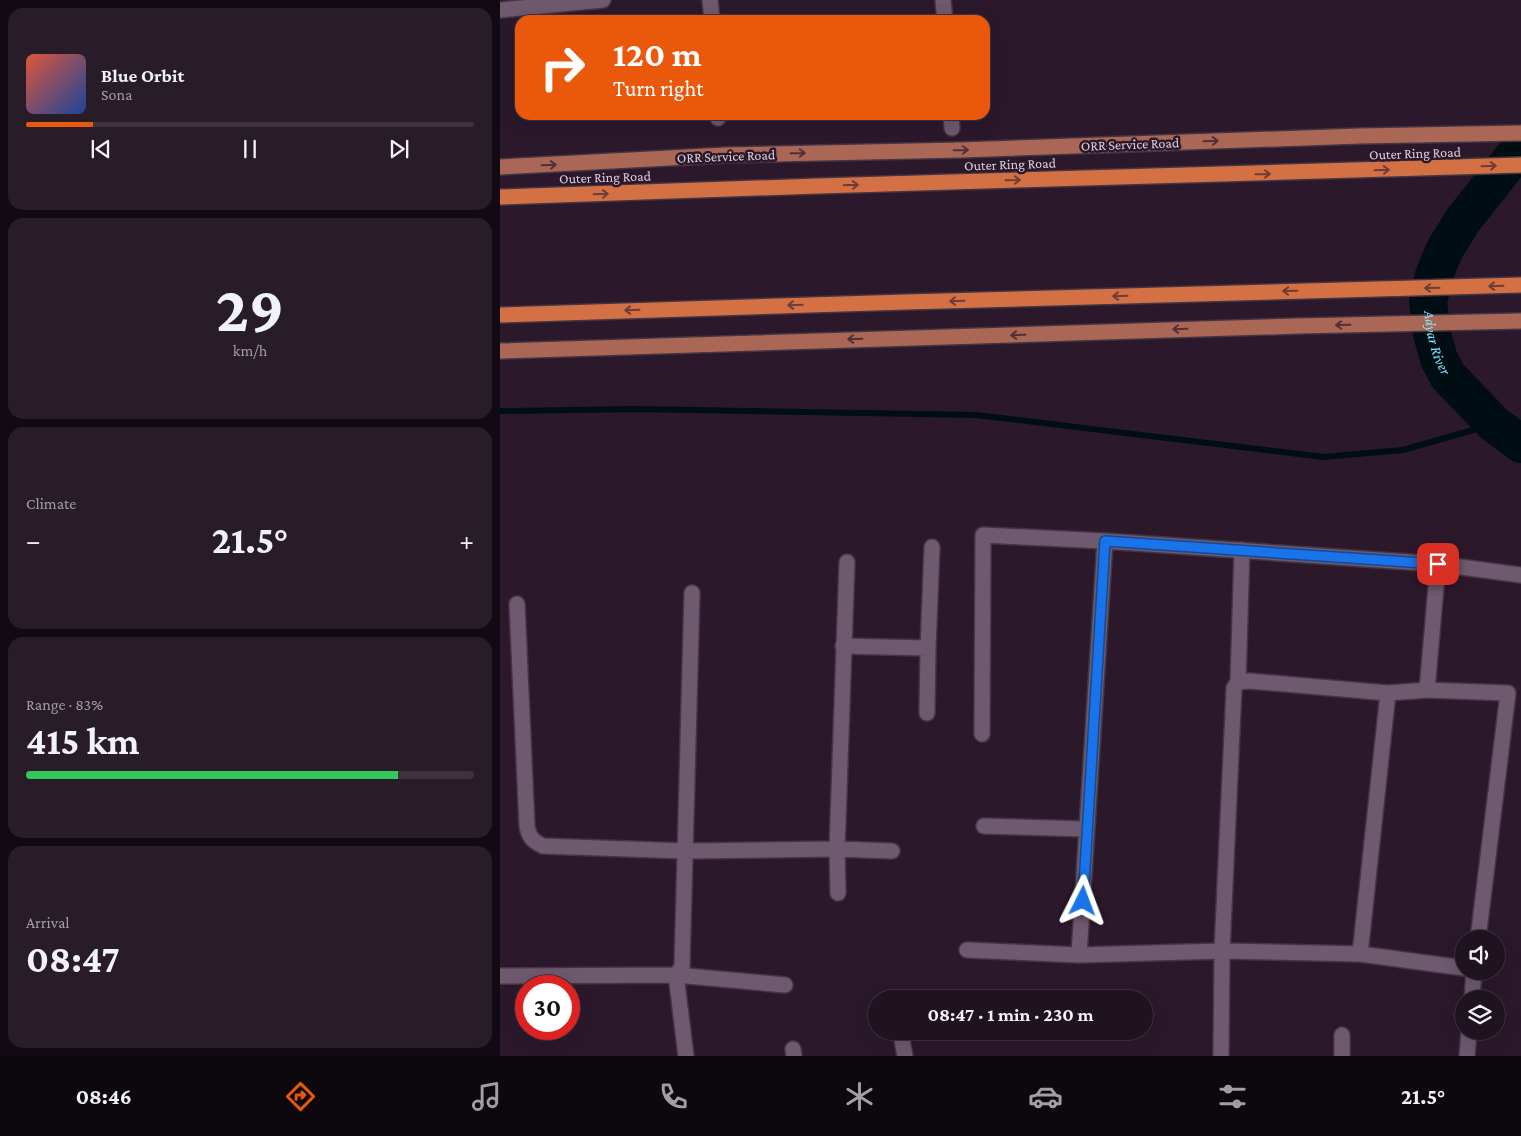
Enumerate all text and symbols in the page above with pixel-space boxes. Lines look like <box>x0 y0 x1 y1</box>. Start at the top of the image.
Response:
icon: right <box>530 35 595 100</box>
text: 120 m <box>613 35 702 74</box>
text: Blue Orbit <box>101 65 184 86</box>
text: Turn right <box>613 76 704 101</box>
text: Sona <box>101 86 132 103</box>
street label: ORR Service Road <box>1081 134 1180 154</box>
icon: previous <box>87 135 115 163</box>
icon: pause <box>236 135 264 163</box>
icon: next <box>385 135 413 163</box>
one-way arrow <box>1202 137 1218 146</box>
street label: Outer Ring Road <box>1369 143 1462 163</box>
one-way arrow <box>953 145 969 154</box>
street label: ORR Service Road <box>677 146 776 166</box>
one-way arrow <box>790 148 806 158</box>
street label: Outer Ring Road <box>964 154 1057 174</box>
one-way arrow <box>540 160 556 169</box>
one-way arrow <box>1480 161 1497 171</box>
one-way arrow <box>1373 165 1389 175</box>
street label: Outer Ring Road <box>559 167 652 187</box>
one-way arrow <box>1255 169 1271 178</box>
one-way arrow <box>1005 175 1021 185</box>
one-way arrow <box>843 180 859 189</box>
one-way arrow <box>592 189 609 199</box>
text: 29 <box>216 273 284 345</box>
one-way arrow <box>1489 281 1505 291</box>
one-way arrow <box>1424 283 1440 293</box>
one-way arrow <box>1282 286 1298 296</box>
one-way arrow <box>1112 291 1128 301</box>
one-way arrow <box>949 296 965 305</box>
one-way arrow <box>787 301 803 310</box>
one-way arrow <box>625 305 641 315</box>
water label: Adyar River <box>1421 309 1454 378</box>
one-way arrow <box>1335 320 1351 330</box>
one-way arrow <box>1172 325 1188 334</box>
one-way arrow <box>1010 330 1026 339</box>
one-way arrow <box>848 335 864 344</box>
text: km/h <box>233 342 267 359</box>
text: Climate <box>26 495 76 512</box>
text: 21.5° <box>212 519 288 561</box>
text: − <box>26 525 41 556</box>
text: + <box>459 525 474 556</box>
pin <box>1417 543 1459 585</box>
icon: arrive <box>1424 550 1452 578</box>
text: Range · 83% <box>26 696 103 713</box>
text: 415 km <box>26 720 139 762</box>
position arrow <box>1056 874 1108 926</box>
text: Arrival <box>26 914 70 931</box>
map controls <box>1455 930 1505 1040</box>
button: sound <box>1455 930 1505 980</box>
text: 08:47 <box>26 938 120 980</box>
speed limit sign: 30 <box>515 975 580 1040</box>
button: layers <box>1455 990 1505 1040</box>
text: 08:47 · 1 min · 230 m <box>927 1004 1094 1025</box>
icon: directions <box>283 1079 318 1114</box>
icon: music <box>469 1079 504 1114</box>
icon: phone <box>656 1079 691 1114</box>
icon: climate <box>842 1079 877 1114</box>
icon: car <box>1028 1079 1063 1114</box>
icon: filters <box>1215 1079 1250 1114</box>
text: 08:46 <box>76 1084 132 1109</box>
text: 21.5° <box>1401 1084 1445 1109</box>

